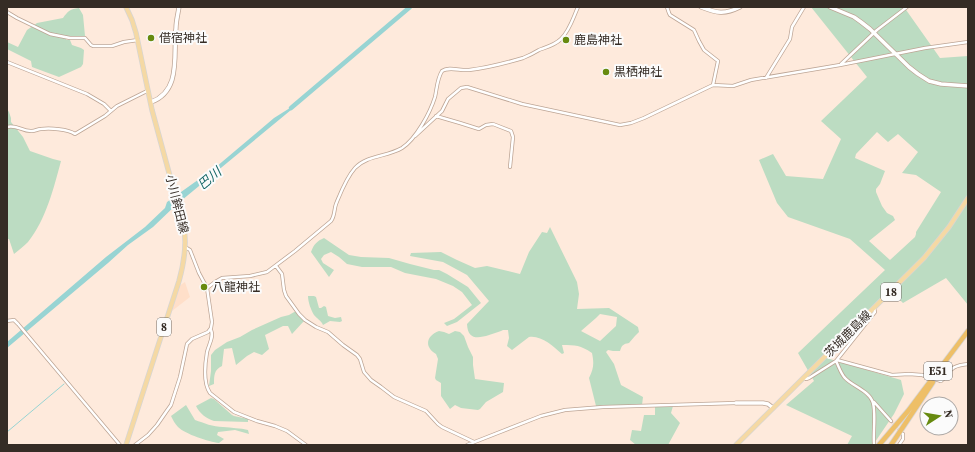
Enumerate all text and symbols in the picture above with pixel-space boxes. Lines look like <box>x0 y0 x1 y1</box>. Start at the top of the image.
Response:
place label: 借宿神社 <box>159 30 207 46</box>
place label: 鹿島神社 <box>574 32 622 48</box>
marker: 借宿神社 <box>146 33 156 43</box>
marker: 鹿島神社 <box>561 35 571 45</box>
place label: 黒栖神社 <box>614 64 662 80</box>
marker: 黒栖神社 <box>601 67 611 77</box>
water label: 巴川 <box>194 162 226 193</box>
street label: 小川鉾田線 <box>162 173 192 235</box>
place label: 八龍神社 <box>212 279 260 295</box>
marker: 八龍神社 <box>199 282 209 292</box>
road number: 18 <box>881 283 901 301</box>
street label: 茨城鹿島線 <box>821 307 875 361</box>
road number: 8 <box>157 318 171 336</box>
road number: E51 <box>924 362 952 380</box>
north arrow <box>919 396 959 436</box>
text: N <box>940 409 956 420</box>

